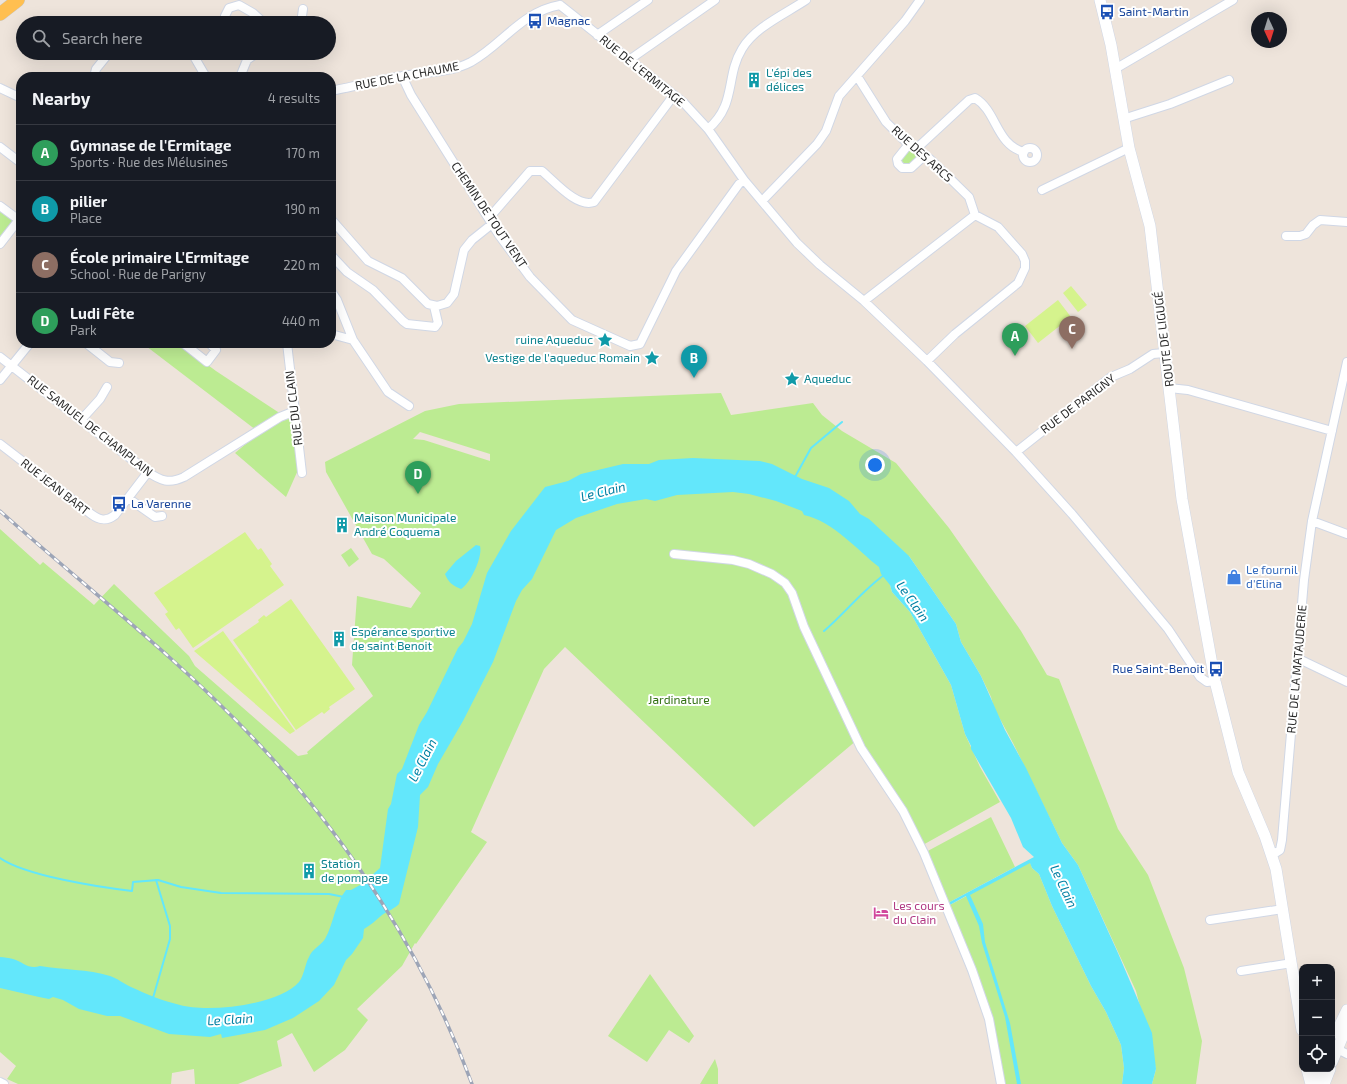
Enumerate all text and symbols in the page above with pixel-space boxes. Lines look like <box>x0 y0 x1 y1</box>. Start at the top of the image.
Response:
bus stop icon: Saint-Martin <box>1098 3 1116 21</box>
place label: Saint-Martin <box>1119 4 1189 18</box>
bus stop icon: Magnac <box>526 12 544 30</box>
north arrow <box>1251 12 1287 48</box>
place label: Magnac <box>547 13 590 27</box>
search box <box>16 16 336 60</box>
icon: search <box>30 27 52 49</box>
text: Search here <box>62 29 143 47</box>
street label: RUE DE L'ERMITAGE <box>597 32 688 109</box>
street label: RUE DE LA CHAUME <box>354 58 460 92</box>
place label: L'épi des délices <box>766 65 812 93</box>
building icon: L'épi des délices <box>745 71 763 89</box>
text: Nearby <box>32 88 90 108</box>
text: 4 results <box>268 90 320 106</box>
street label: RUE DES ARCS <box>889 122 956 184</box>
text: Gymnase de l'Ermitage <box>70 136 231 154</box>
text: A <box>41 145 49 161</box>
text: 170 m <box>286 145 320 161</box>
text: Sports · Rue des Mélusines <box>70 154 228 170</box>
street label: CHEMIN DE TOUT VENT <box>449 159 531 270</box>
text: pilier <box>70 192 107 210</box>
text: B <box>41 201 49 217</box>
text: 190 m <box>285 201 320 217</box>
text: Place <box>70 210 102 226</box>
text: École primaire L'Ermitage <box>70 248 249 266</box>
text: C <box>41 257 49 273</box>
text: 220 m <box>283 257 320 273</box>
text: School · Rue de Parigny <box>70 266 206 282</box>
street label: ROUTE DE LIGUGÉ <box>1150 290 1176 388</box>
text: Ludi Fête <box>70 304 134 322</box>
text: D <box>41 313 49 329</box>
text: 440 m <box>282 313 320 329</box>
pin: C <box>1059 316 1085 349</box>
text: Park <box>70 322 97 338</box>
pin: A <box>1002 323 1028 356</box>
place icon: ruine Aqueduc <box>596 331 614 349</box>
place label: ruine Aqueduc <box>515 332 593 346</box>
pin: B <box>681 345 707 378</box>
place icon: Vestige de l'aqueduc Romain <box>643 349 661 367</box>
place label: Vestige de l'aqueduc Romain <box>485 350 640 364</box>
street label: RUE DU CLAIN <box>281 370 305 446</box>
place icon: Aqueduc <box>783 370 801 388</box>
place label: Aqueduc <box>804 371 851 385</box>
street label: RUE DE PARIGNY <box>1037 371 1118 436</box>
street label: RUE SAMUEL DE CHAMPLAIN <box>25 372 156 479</box>
street label: RUE JEAN BART <box>19 455 93 517</box>
your location <box>865 455 885 475</box>
pin: D <box>405 461 431 494</box>
water label: Le Clain <box>579 478 627 504</box>
bus stop icon: La Varenne <box>110 495 128 513</box>
place label: La Varenne <box>131 496 191 510</box>
place label: Maison Municipale André Coquema <box>354 510 456 538</box>
building icon: Maison Municipale André Coquema <box>333 516 351 534</box>
place label: Le fournil d'Elina <box>1246 562 1298 590</box>
shop icon: Le fournil d'Elina <box>1225 568 1243 586</box>
water label: Le Clain <box>893 578 933 624</box>
street label: RUE DE LA MATAUDERIE <box>1283 604 1309 734</box>
place label: Espérance sportive de saint Benoit <box>351 624 455 652</box>
building icon: Espérance sportive de saint Benoit <box>330 630 348 648</box>
bus stop icon: Rue Saint-Benoit <box>1207 660 1225 678</box>
place label: Rue Saint-Benoit <box>1112 661 1204 675</box>
park label: Jardinature <box>648 692 710 706</box>
water label: Le Clain <box>404 736 440 784</box>
place label: Station de pompage <box>321 856 388 884</box>
building icon: Station de pompage <box>300 862 318 880</box>
water label: Le Clain <box>1047 862 1081 910</box>
place label: Les cours du Clain <box>893 898 945 926</box>
hotel icon: Les cours du Clain <box>872 904 890 922</box>
map controls <box>1299 964 1335 1072</box>
button: + <box>1299 964 1335 1000</box>
button: − <box>1299 1000 1335 1036</box>
water label: Le Clain <box>207 1009 253 1029</box>
button: locate <box>1299 1036 1335 1072</box>

